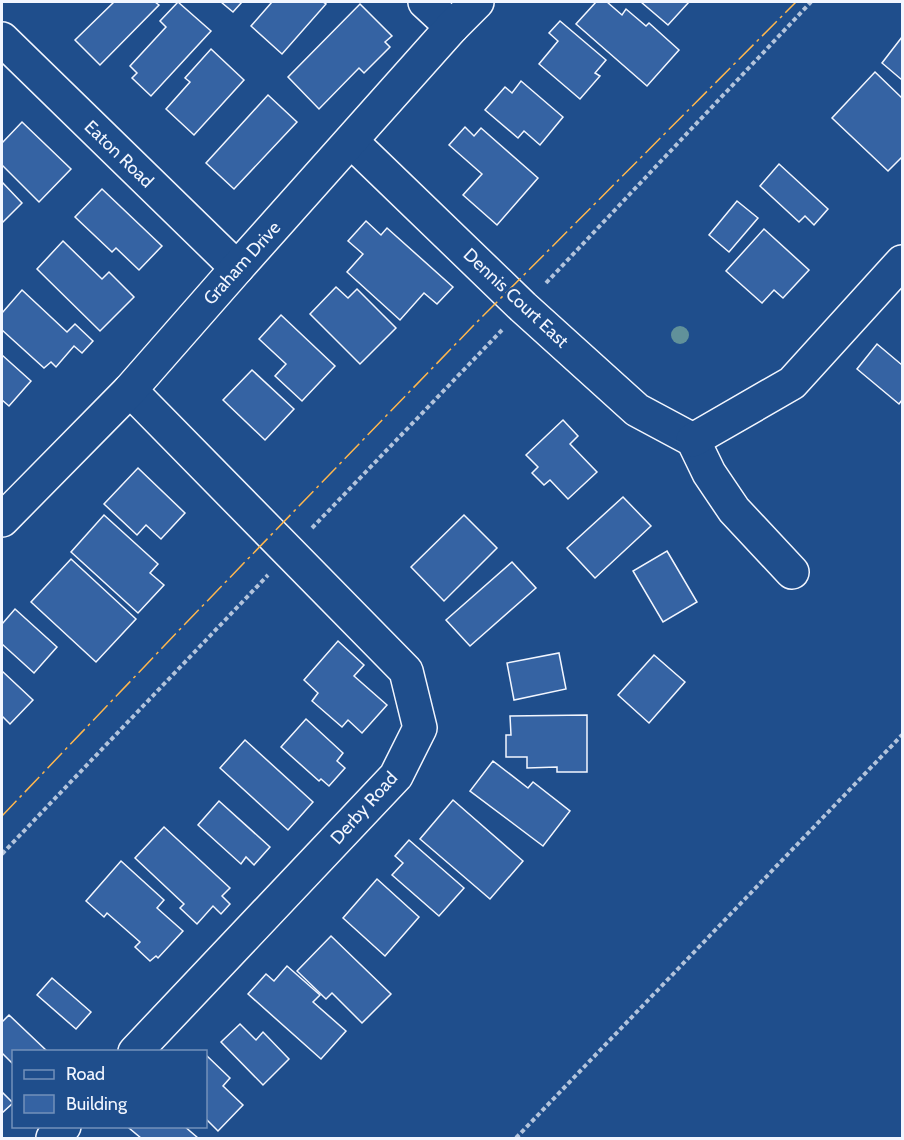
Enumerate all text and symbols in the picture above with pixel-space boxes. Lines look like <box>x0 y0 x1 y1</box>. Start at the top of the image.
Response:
street label: Eaton Road <box>80 116 158 192</box>
street label: Graham Drive <box>199 217 285 309</box>
street label: Dennis Court East <box>459 244 573 352</box>
street label: Derby Road <box>326 767 402 849</box>
legend <box>12 1050 207 1128</box>
text: Road <box>66 1063 105 1085</box>
text: Building <box>66 1093 128 1115</box>

